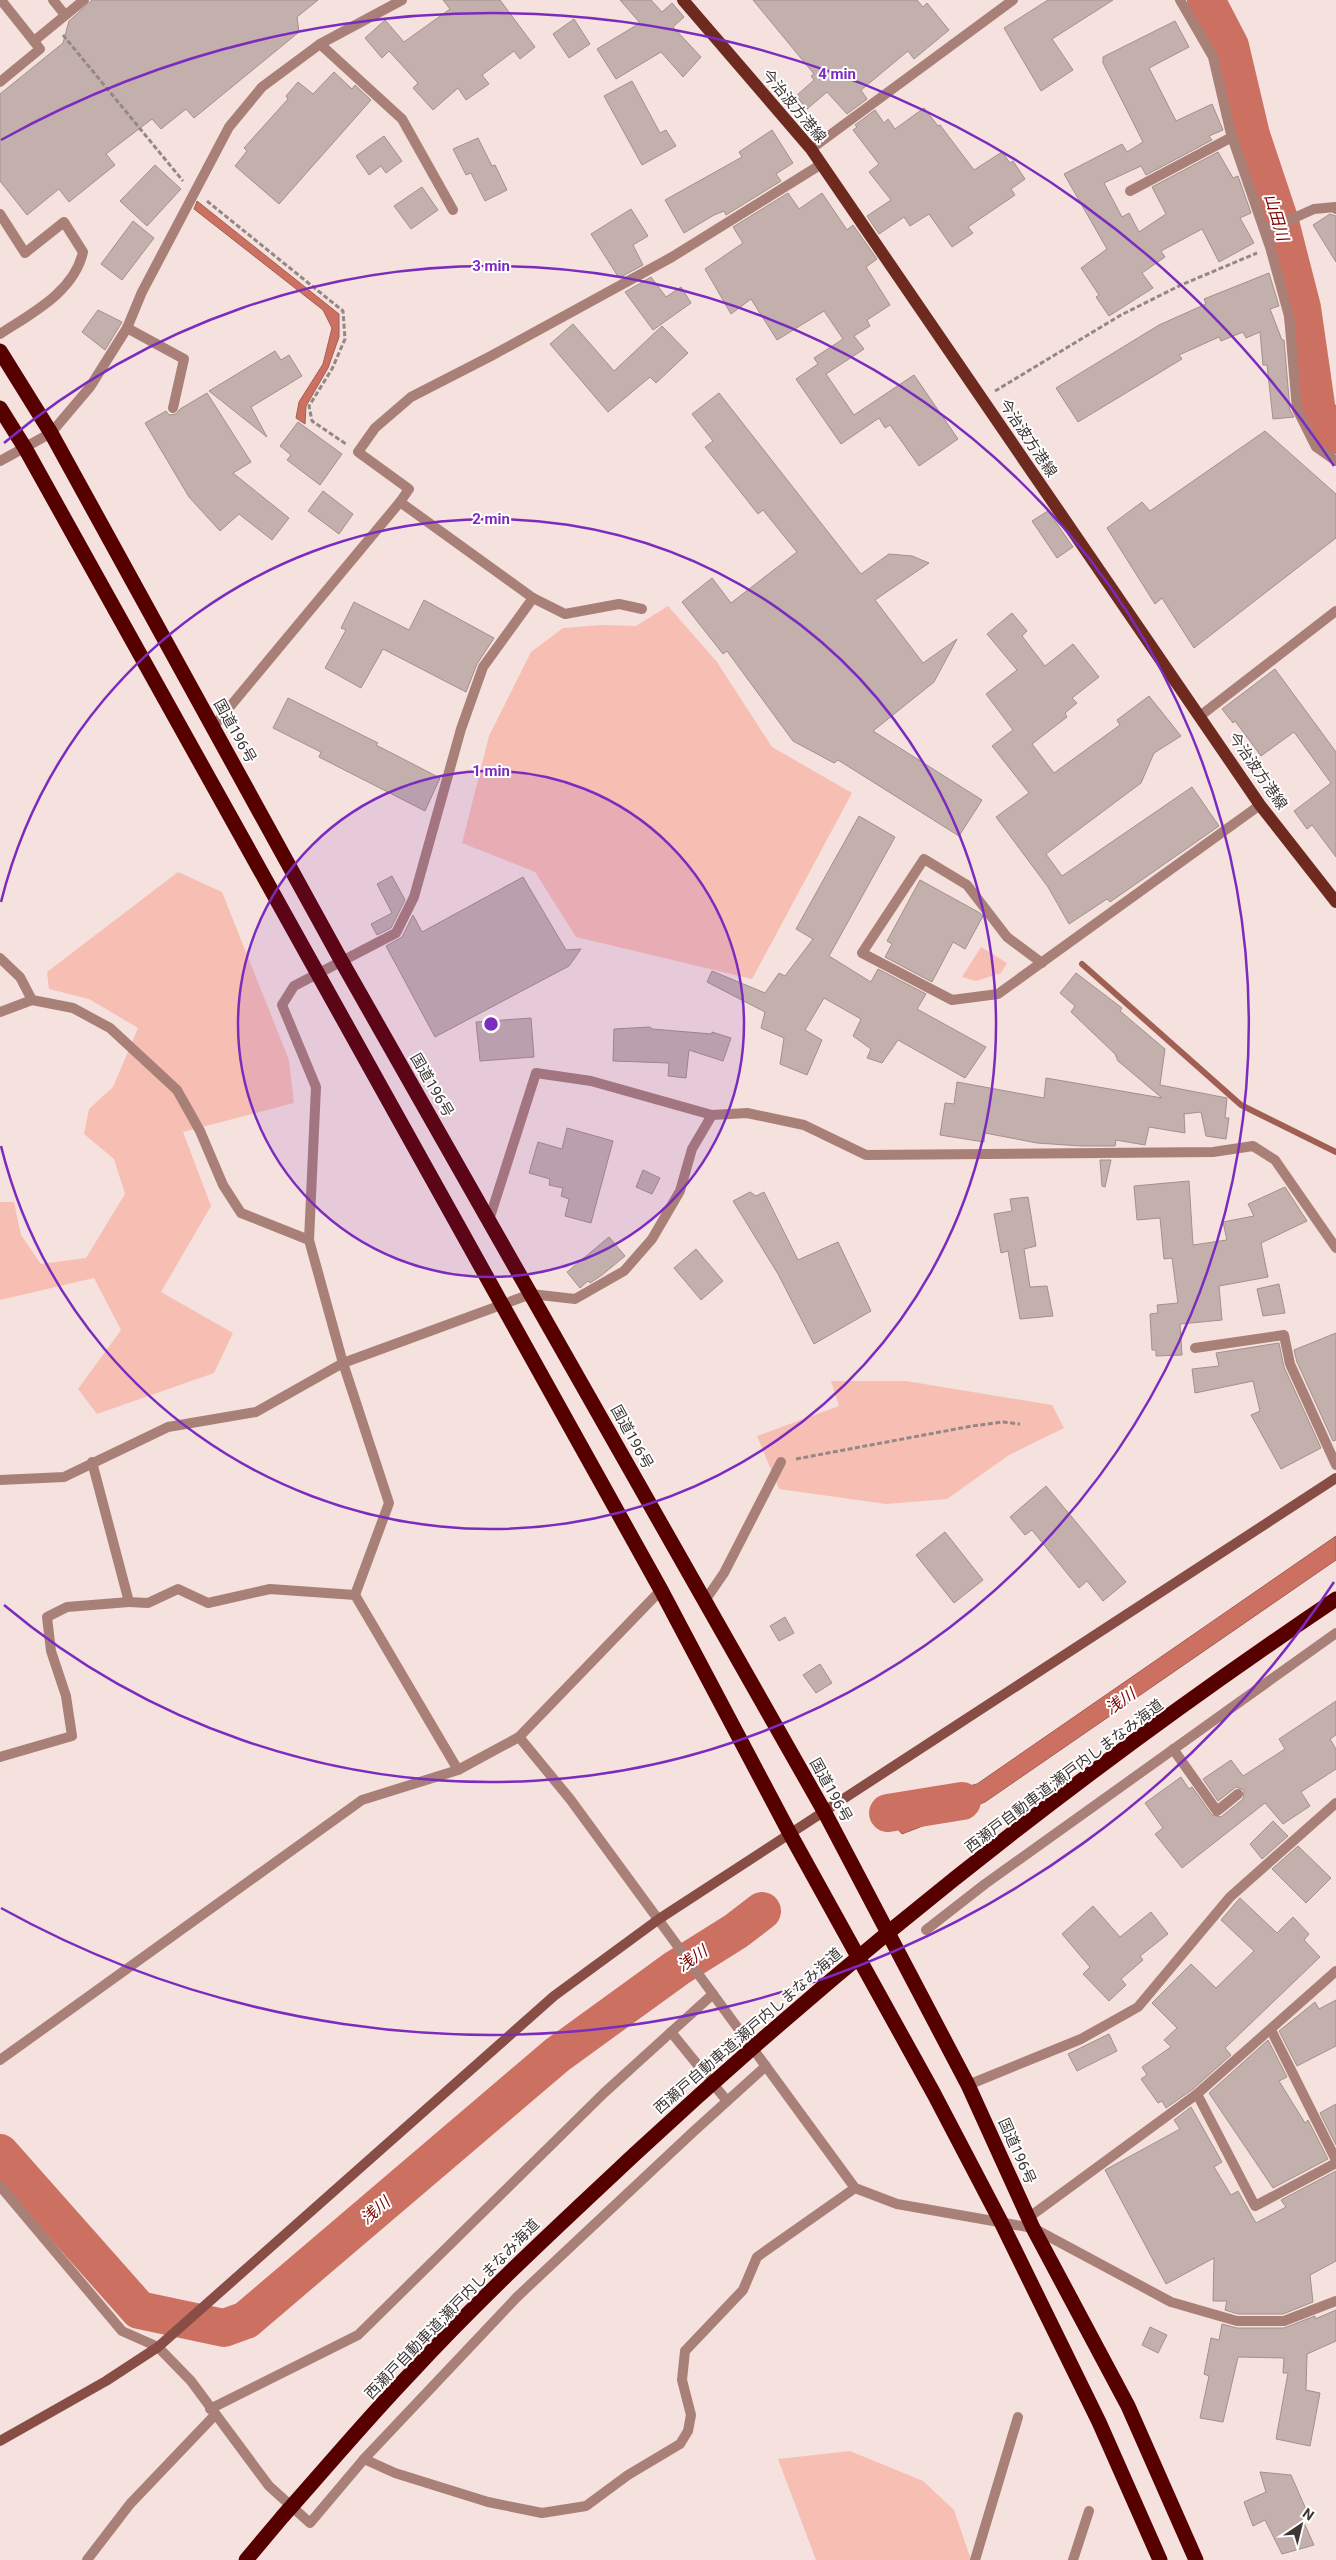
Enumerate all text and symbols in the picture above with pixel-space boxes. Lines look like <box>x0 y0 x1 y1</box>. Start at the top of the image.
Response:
text: 4 min <box>818 65 856 83</box>
street label: 今治波方港線 <box>758 66 830 146</box>
water label: 山田川 <box>1260 191 1293 245</box>
text: 3 min <box>472 257 510 275</box>
street label: 今治波方港線 <box>995 396 1061 480</box>
text: 2 min <box>472 510 510 528</box>
street label: 国道196号 <box>210 696 260 766</box>
street label: 今治波方港線 <box>1225 729 1291 813</box>
text: 1 min <box>472 762 510 780</box>
centre of rings <box>482 1015 500 1033</box>
street label: 国道196号 <box>407 1050 457 1120</box>
street label: 国道196号 <box>607 1402 657 1472</box>
water label: 浅川 <box>1102 1683 1140 1718</box>
street label: 西瀬戸自動車道;瀬戸内しまなみ海道 <box>961 1696 1167 1856</box>
street label: 国道196号 <box>806 1755 856 1825</box>
water label: 浅川 <box>674 1940 713 1975</box>
street label: 西瀬戸自動車道;瀬戸内しまなみ海道 <box>650 1944 846 2118</box>
street label: 国道196号 <box>994 2115 1040 2187</box>
water label: 浅川 <box>357 2192 395 2228</box>
street label: 西瀬戸自動車道;瀬戸内しまなみ海道 <box>361 2215 543 2403</box>
north arrow <box>1276 2500 1326 2550</box>
text: N <box>1300 2505 1317 2524</box>

